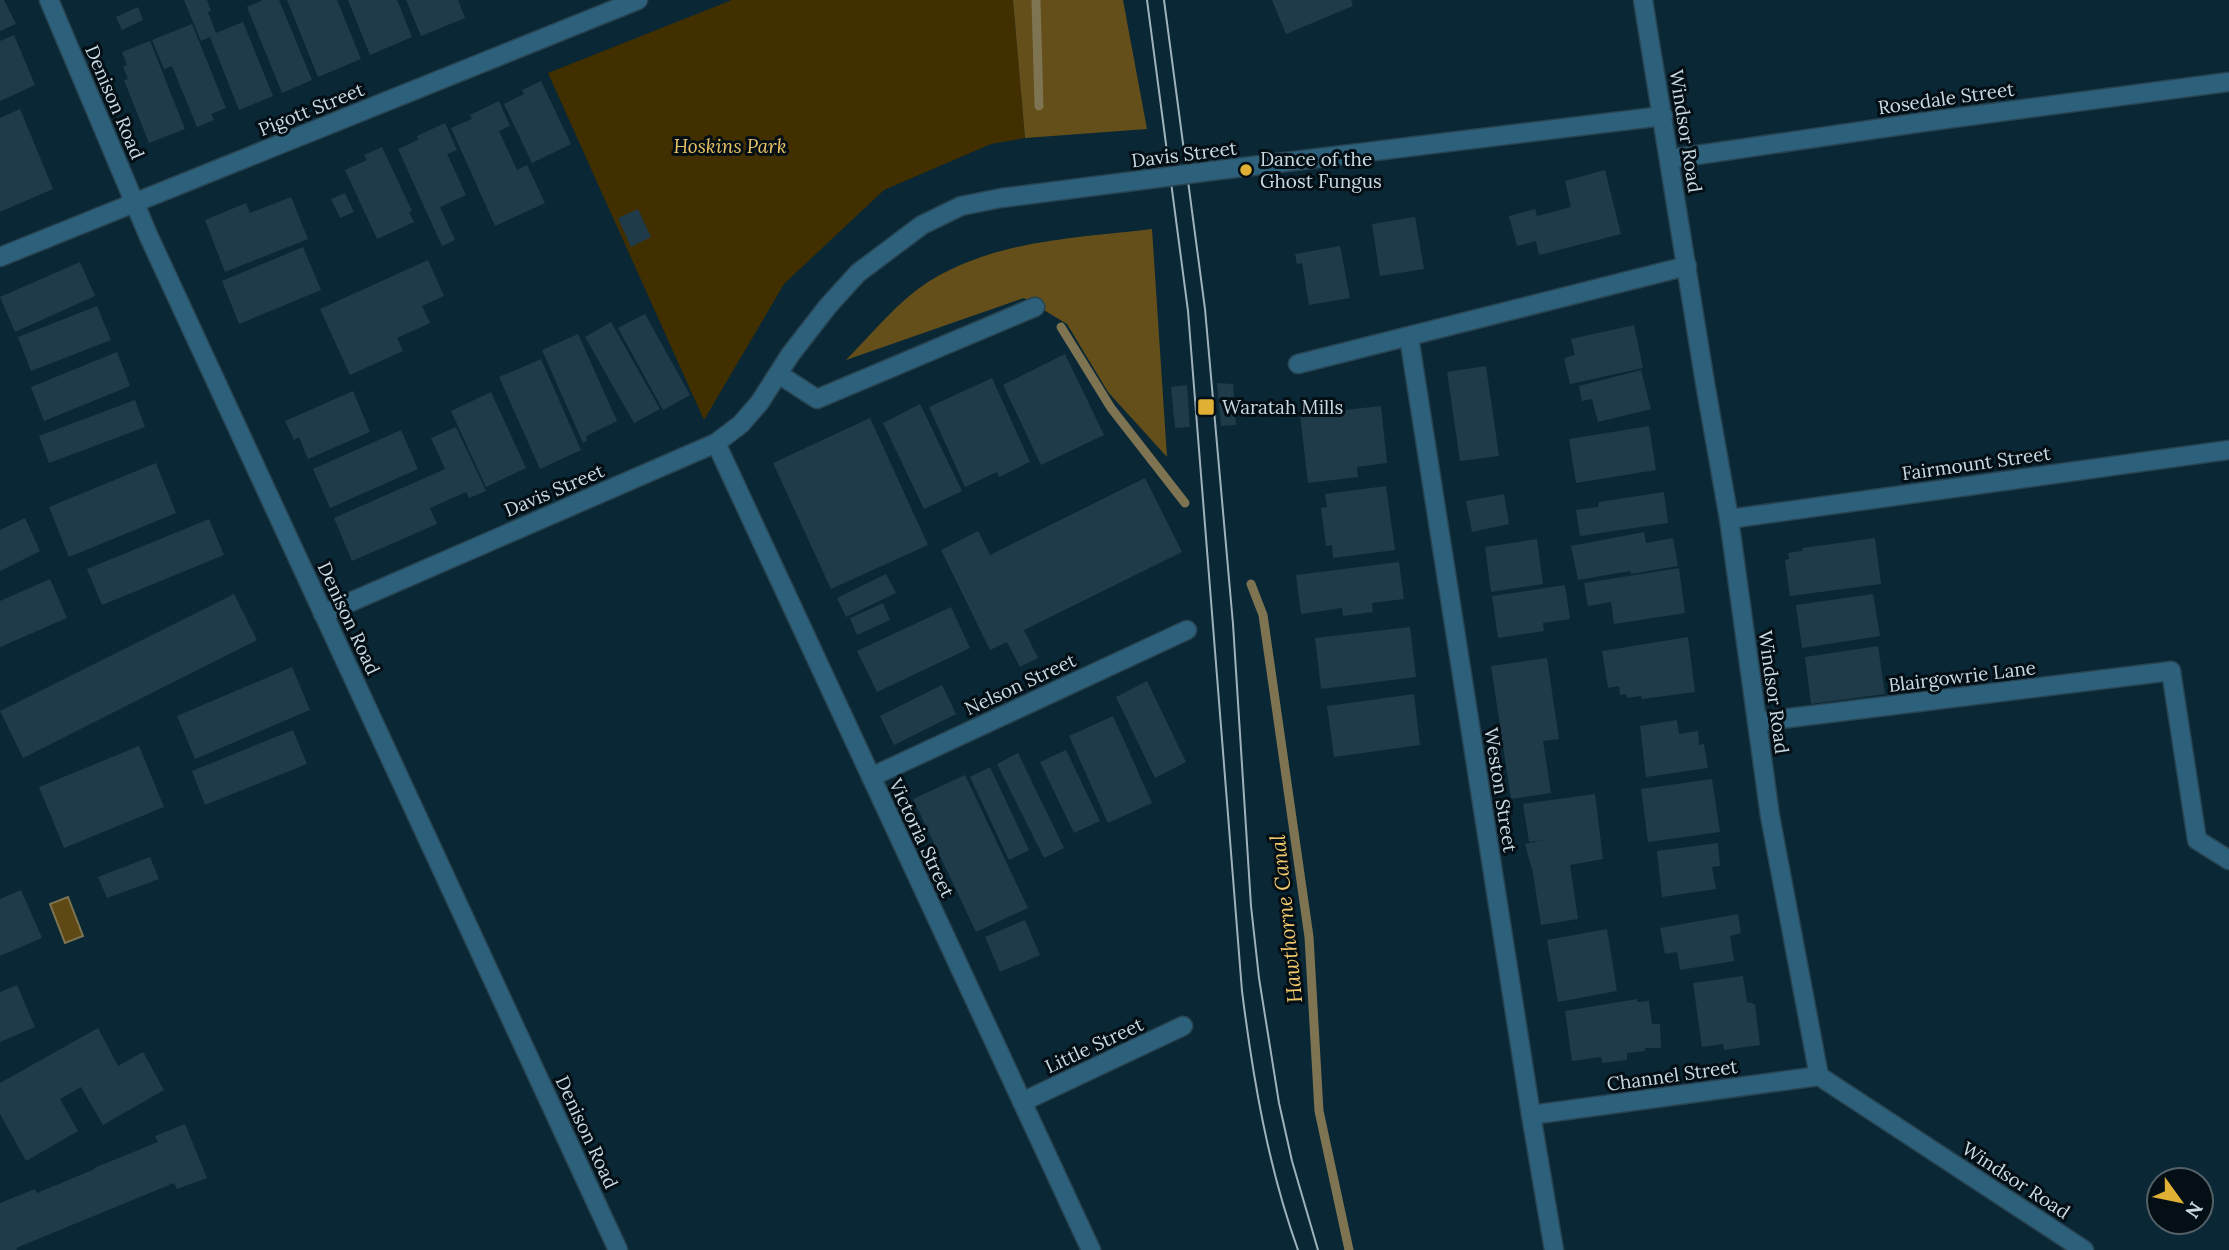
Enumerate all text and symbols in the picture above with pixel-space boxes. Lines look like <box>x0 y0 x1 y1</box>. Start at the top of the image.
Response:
street label: Denison Road <box>80 41 150 163</box>
street label: Windsor Road <box>1664 68 1708 194</box>
street label: Rosedale Street <box>1876 76 2016 119</box>
street label: Pigott Street <box>255 77 368 141</box>
park label: Hoskins Park <box>673 134 787 158</box>
street label: Davis Street <box>1130 136 1239 172</box>
place label: Dance of the Ghost Fungus <box>1260 147 1382 193</box>
marker: Dance of the Ghost Fungus <box>1238 162 1254 178</box>
place label: Waratah Mills <box>1222 395 1343 419</box>
marker: Waratah Mills <box>1196 397 1216 417</box>
street label: Fairmount Street <box>1900 441 2053 485</box>
street label: Davis Street <box>500 458 608 522</box>
street label: Denison Road <box>312 558 386 678</box>
street label: Windsor Road <box>1753 629 1795 755</box>
street label: Nelson Street <box>961 647 1080 720</box>
street label: Blairgowrie Lane <box>1887 655 2037 697</box>
street label: Weston Street <box>1479 726 1523 855</box>
street label: Victoria Street <box>884 774 960 902</box>
water label: Hawthorne Canal <box>1264 833 1308 1005</box>
street label: Little Street <box>1041 1011 1148 1078</box>
street label: Channel Street <box>1605 1054 1740 1096</box>
street label: Denison Road <box>550 1072 624 1192</box>
street label: Windsor Road <box>1957 1136 2075 1224</box>
north arrow <box>2145 1166 2215 1236</box>
text: N <box>2180 1198 2208 1223</box>

